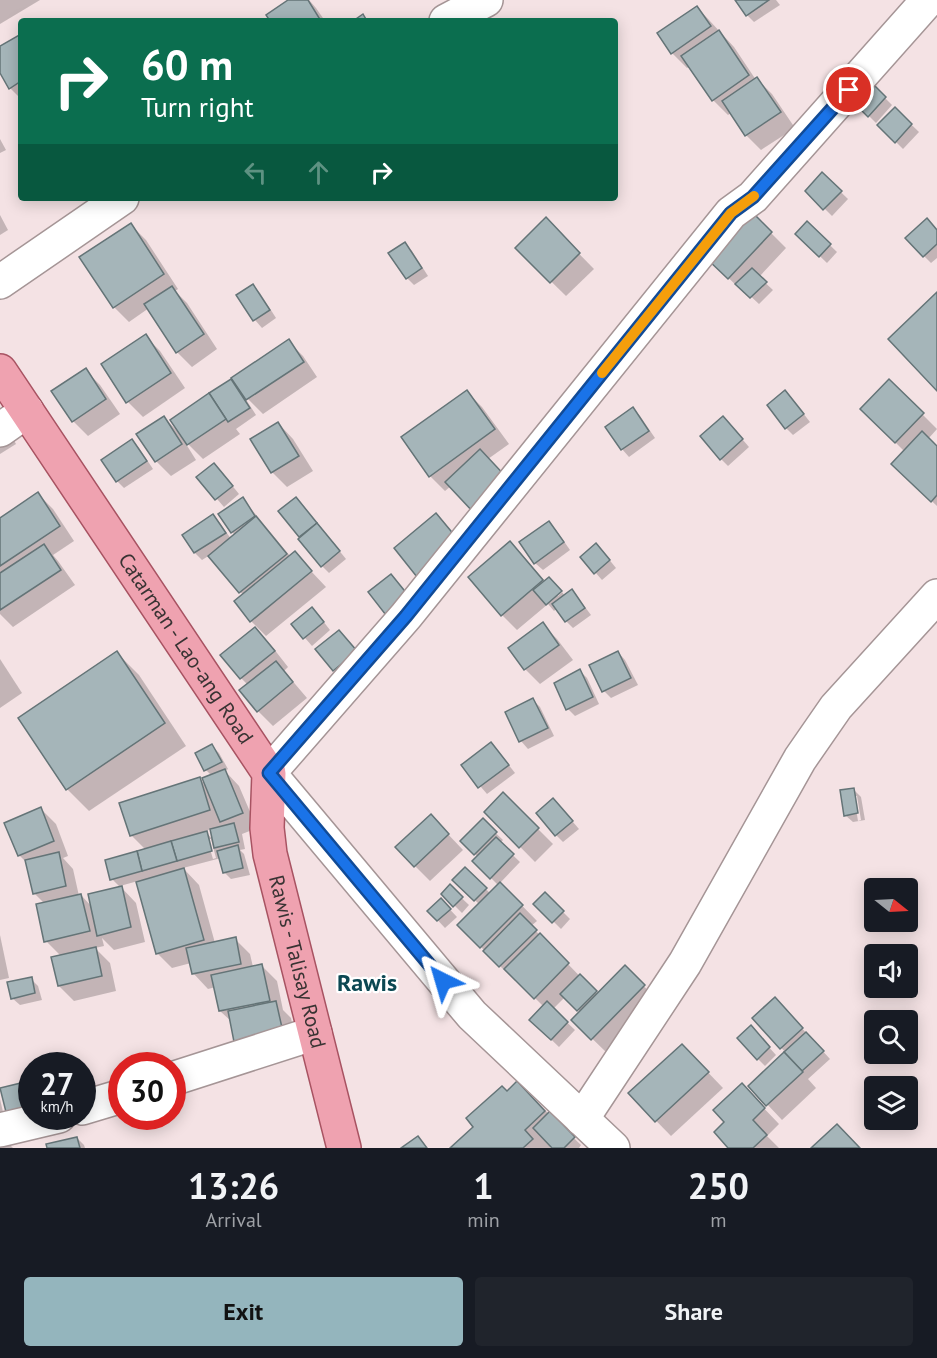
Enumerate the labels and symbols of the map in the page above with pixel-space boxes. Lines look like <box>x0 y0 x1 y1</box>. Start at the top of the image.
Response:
pin <box>823 64 874 115</box>
street label: Catarman - Lao-ang Road <box>113 548 260 749</box>
street label: Rawis - Talisay Road <box>263 872 332 1051</box>
north arrow <box>864 878 918 932</box>
position arrow <box>411 949 475 1013</box>
district label: Rawis <box>337 967 397 998</box>
speed limit sign: 30 <box>108 1052 186 1130</box>

